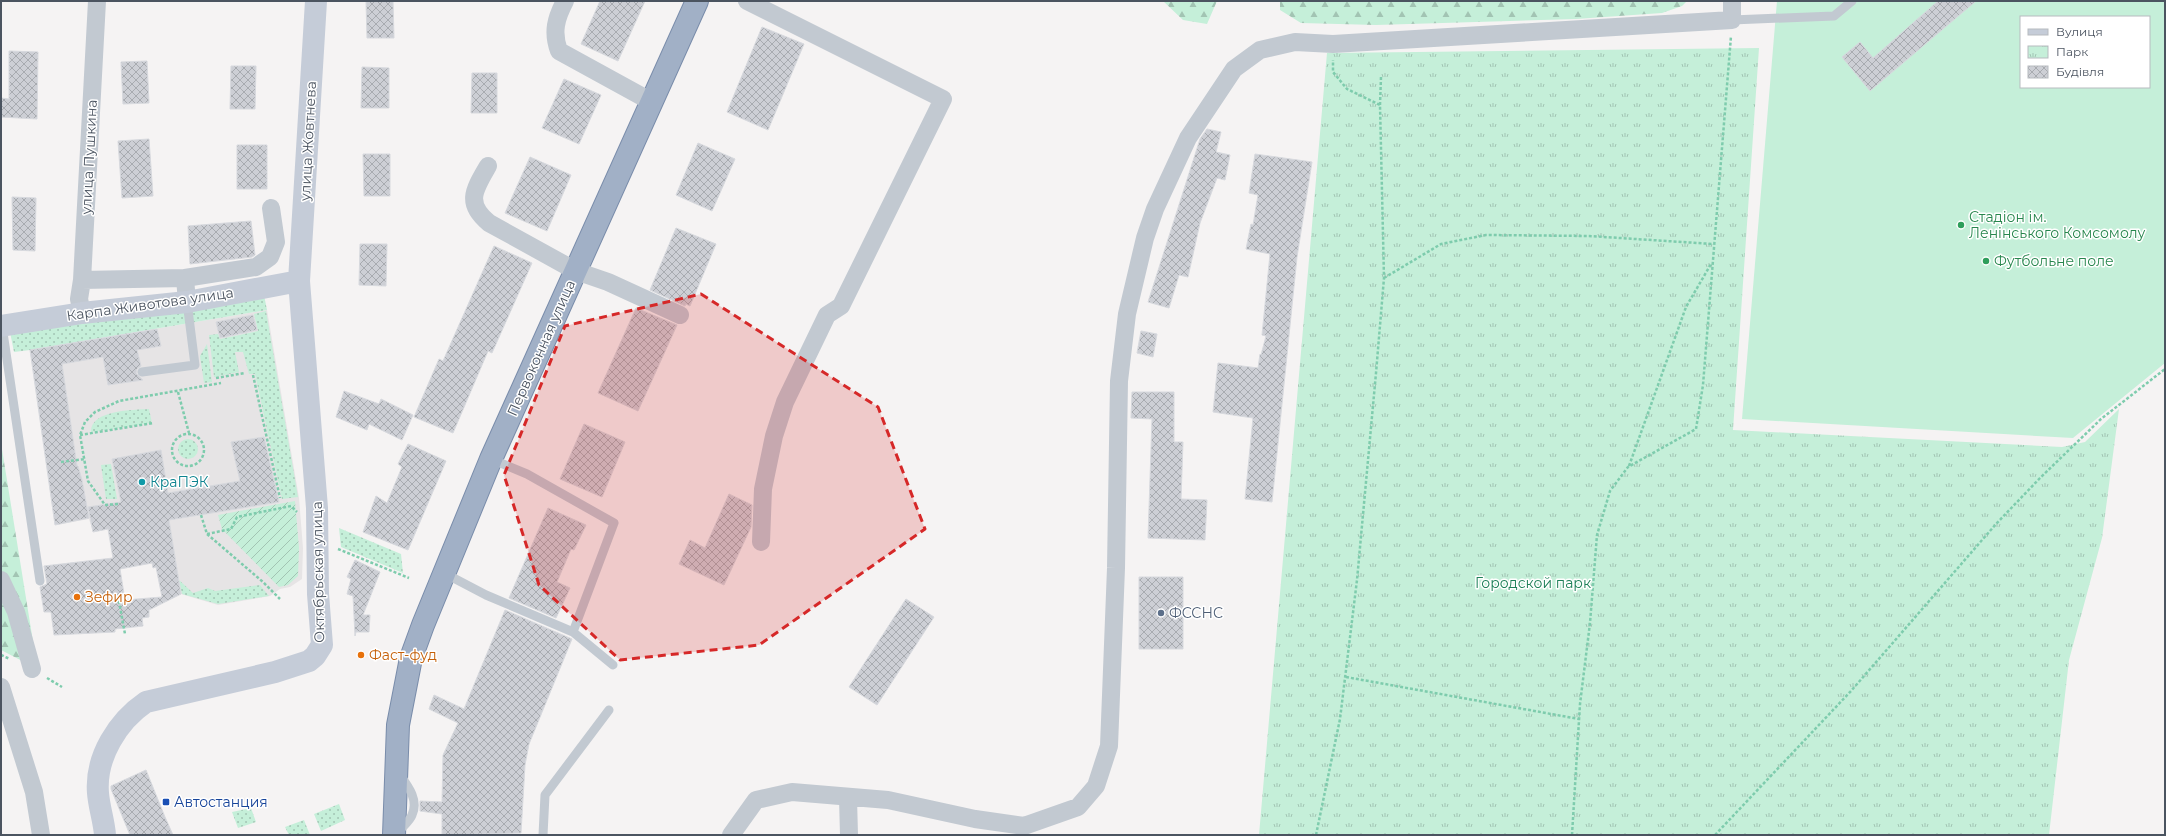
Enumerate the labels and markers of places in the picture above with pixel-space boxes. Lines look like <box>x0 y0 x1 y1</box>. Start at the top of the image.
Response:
place label: Стадіон ім. Ленінського Комсомолу <box>1969 208 2146 242</box>
marker: Стадіон ім. Ленінського Комсомолу <box>1956 220 1966 230</box>
place label: Футбольне поле <box>1994 252 2114 270</box>
marker: Футбольне поле <box>1981 256 1991 266</box>
place label: КраПЭК <box>150 473 209 491</box>
marker: КраПЭК <box>137 477 147 487</box>
place label: Зефир <box>85 588 133 606</box>
marker: Зефир <box>72 592 82 602</box>
place label: ФССНС <box>1169 604 1223 622</box>
marker: ФССНС <box>1156 608 1166 618</box>
place label: Фаст-фуд <box>369 646 437 664</box>
marker: Фаст-фуд <box>356 650 366 660</box>
place label: Автостанция <box>174 793 268 811</box>
marker: Автостанция <box>161 797 171 807</box>

